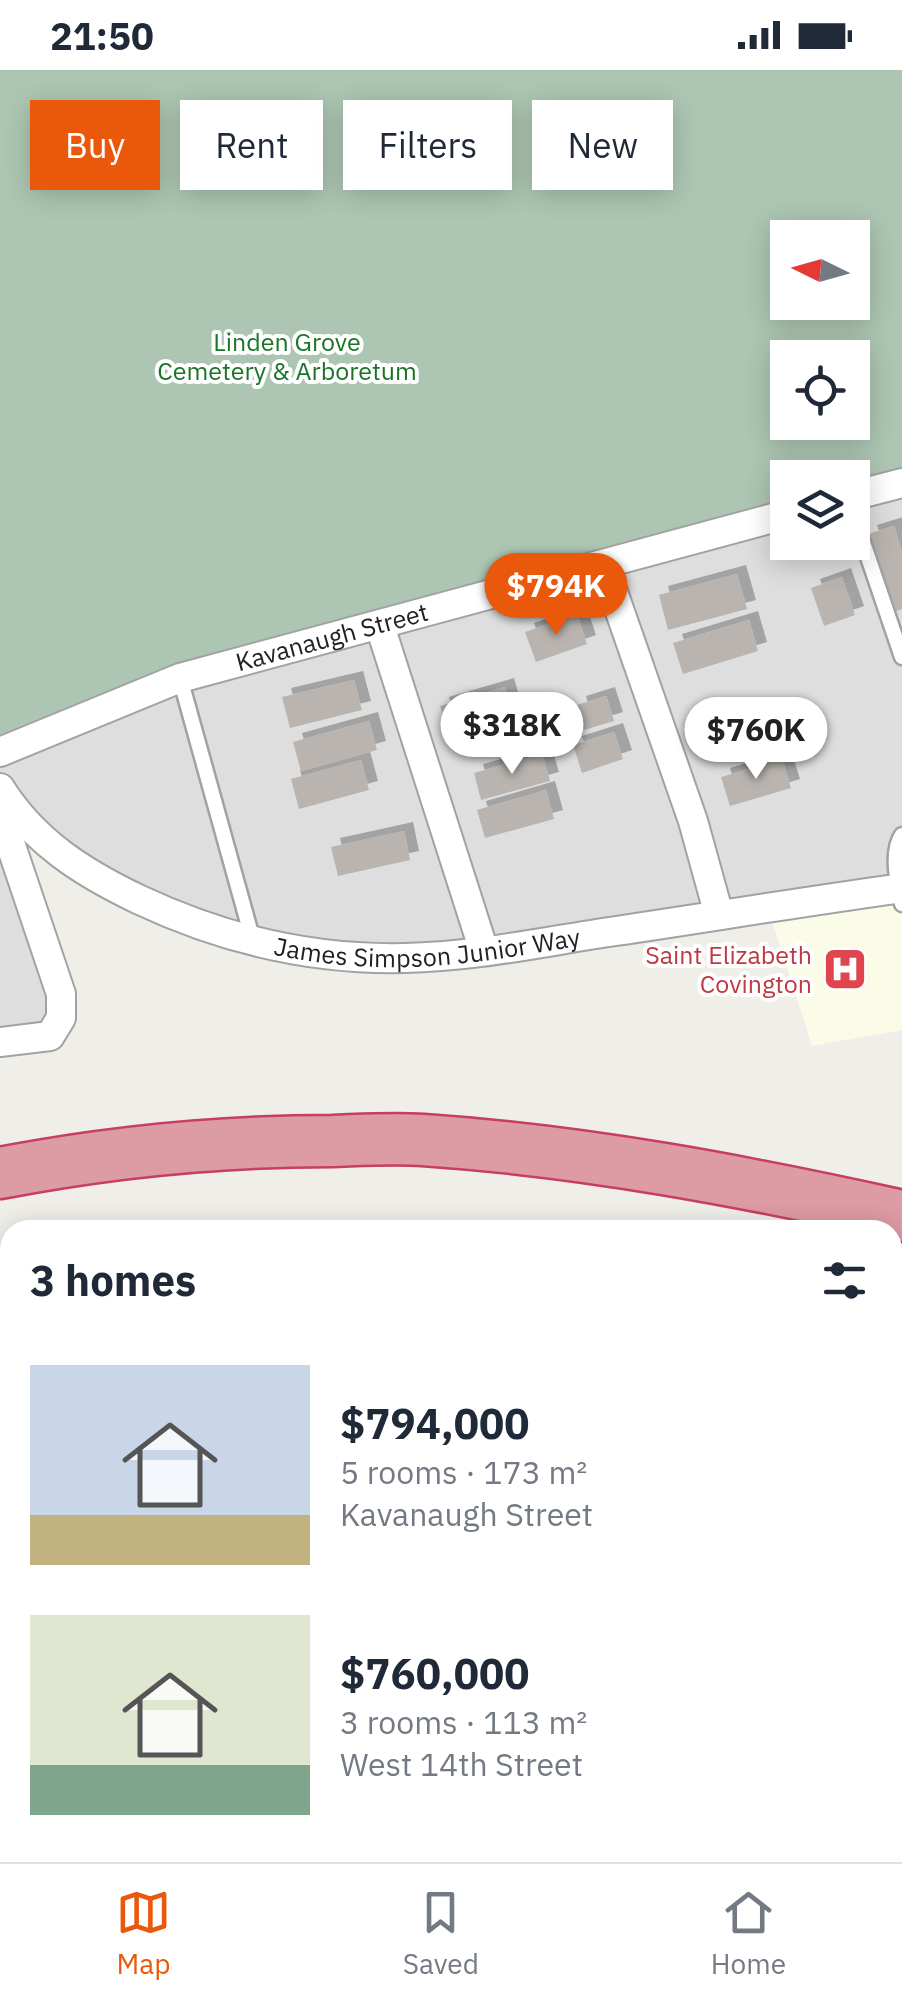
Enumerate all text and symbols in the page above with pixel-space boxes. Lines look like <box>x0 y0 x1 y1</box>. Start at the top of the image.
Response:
text: 21:50 <box>50 11 154 60</box>
chip: Buy <box>30 100 160 190</box>
chip: Rent <box>180 100 323 190</box>
chip: Filters <box>343 100 512 190</box>
chip: New <box>532 100 673 190</box>
north arrow <box>770 220 870 320</box>
map controls <box>770 220 870 560</box>
park label: Linden Grove Cemetery & Arboretum <box>157 325 417 387</box>
button: locate <box>770 340 870 440</box>
button: layers <box>770 460 870 560</box>
pin: $794K <box>486 553 626 638</box>
text: $794K <box>506 564 606 606</box>
street label: Kavanaugh Street <box>232 595 432 678</box>
pin: $318K <box>442 692 582 777</box>
pin: $760K <box>686 697 826 782</box>
text: $318K <box>462 703 562 745</box>
text: $760K <box>706 708 806 750</box>
street label: James Simpson Junior Way <box>271 920 583 974</box>
place label: Saint Elizabeth Covington <box>645 938 812 1000</box>
hospital icon: Saint Elizabeth Covington <box>822 946 868 992</box>
text: 3 homes <box>30 1253 196 1308</box>
icon: filters <box>817 1253 872 1308</box>
text: $794,000 <box>340 1396 529 1451</box>
icon: home <box>110 1405 230 1525</box>
text: 5 rooms · 173 m² <box>340 1451 587 1493</box>
text: Kavanaugh Street <box>340 1493 593 1535</box>
text: $760,000 <box>340 1646 529 1701</box>
icon: home <box>110 1655 230 1775</box>
text: 3 rooms · 113 m² <box>340 1701 587 1743</box>
text: West 14th Street <box>340 1743 583 1785</box>
tab: Map <box>116 1885 171 1982</box>
tab: Saved <box>403 1885 479 1982</box>
tab: Home <box>711 1885 786 1982</box>

